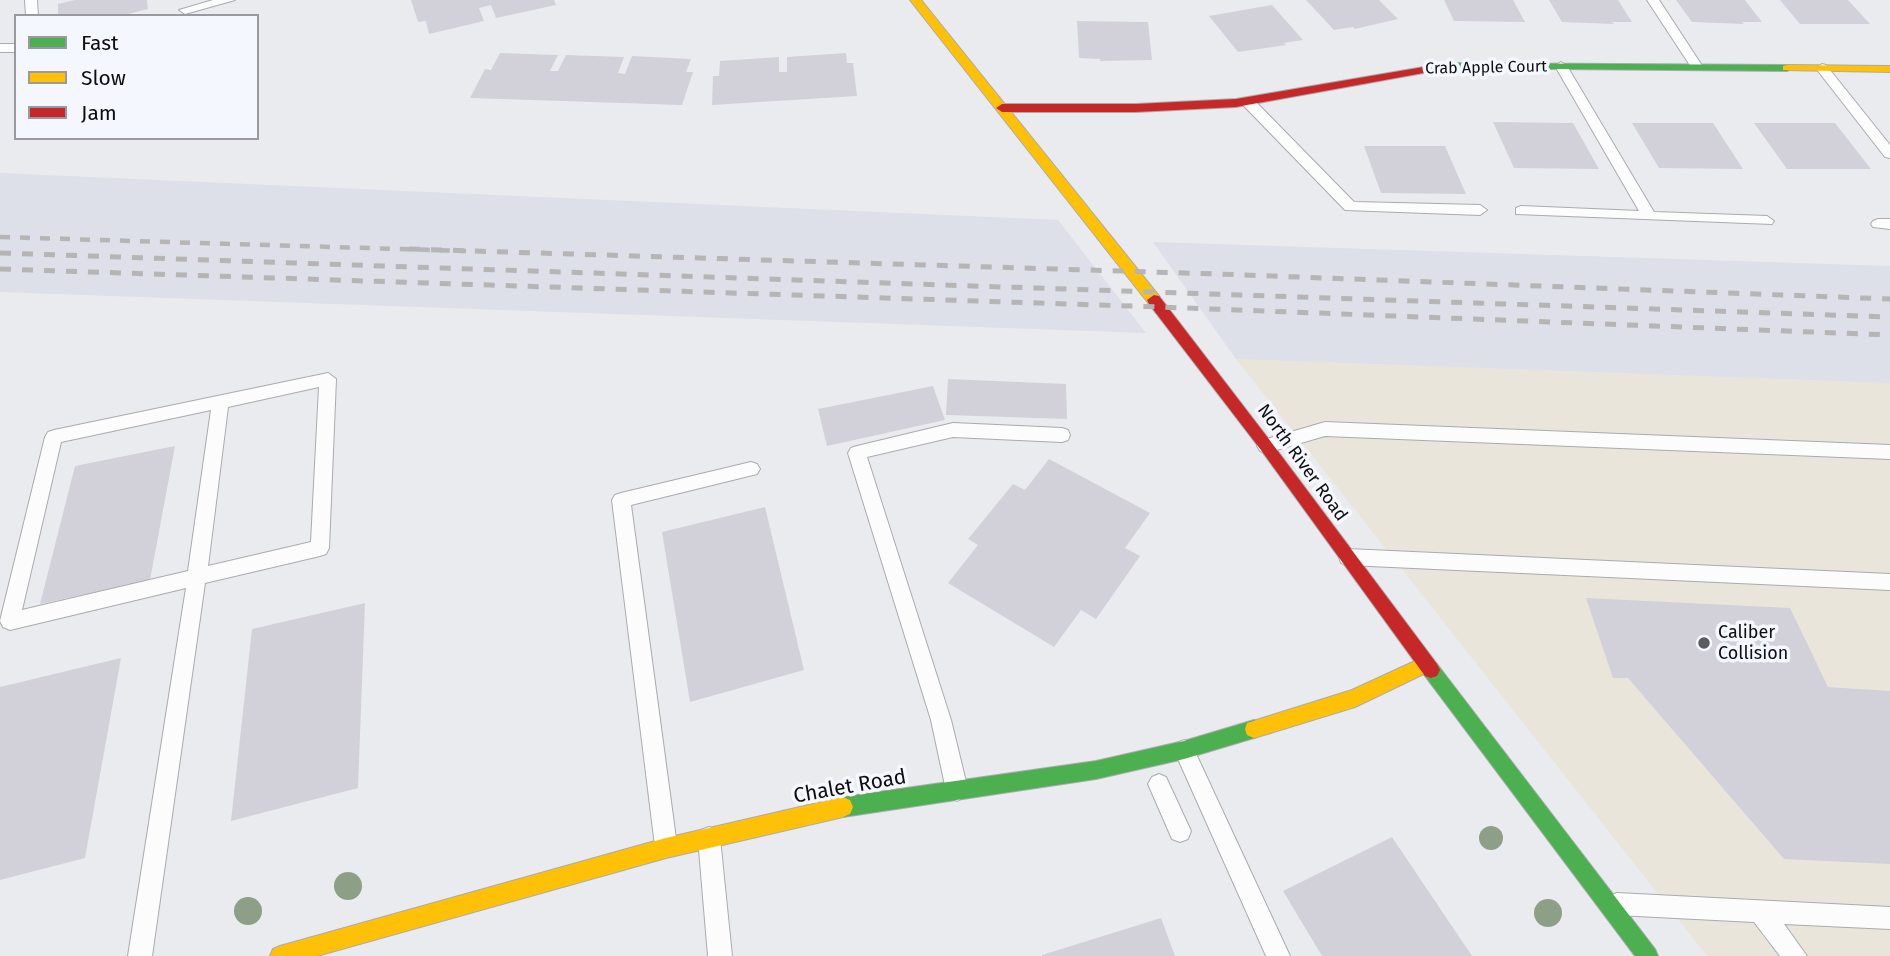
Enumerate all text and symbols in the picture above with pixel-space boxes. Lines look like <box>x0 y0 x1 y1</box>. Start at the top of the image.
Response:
legend <box>14 14 259 140</box>
text: Fast <box>81 30 119 56</box>
street label: Crab Apple Court <box>1425 57 1547 79</box>
text: Slow <box>81 65 126 91</box>
text: Jam <box>81 100 117 126</box>
street label: North River Road <box>1252 400 1352 526</box>
place label: Caliber Collision <box>1718 622 1788 664</box>
marker: Caliber Collision <box>1696 635 1712 651</box>
street label: Chalet Road <box>792 765 908 809</box>

